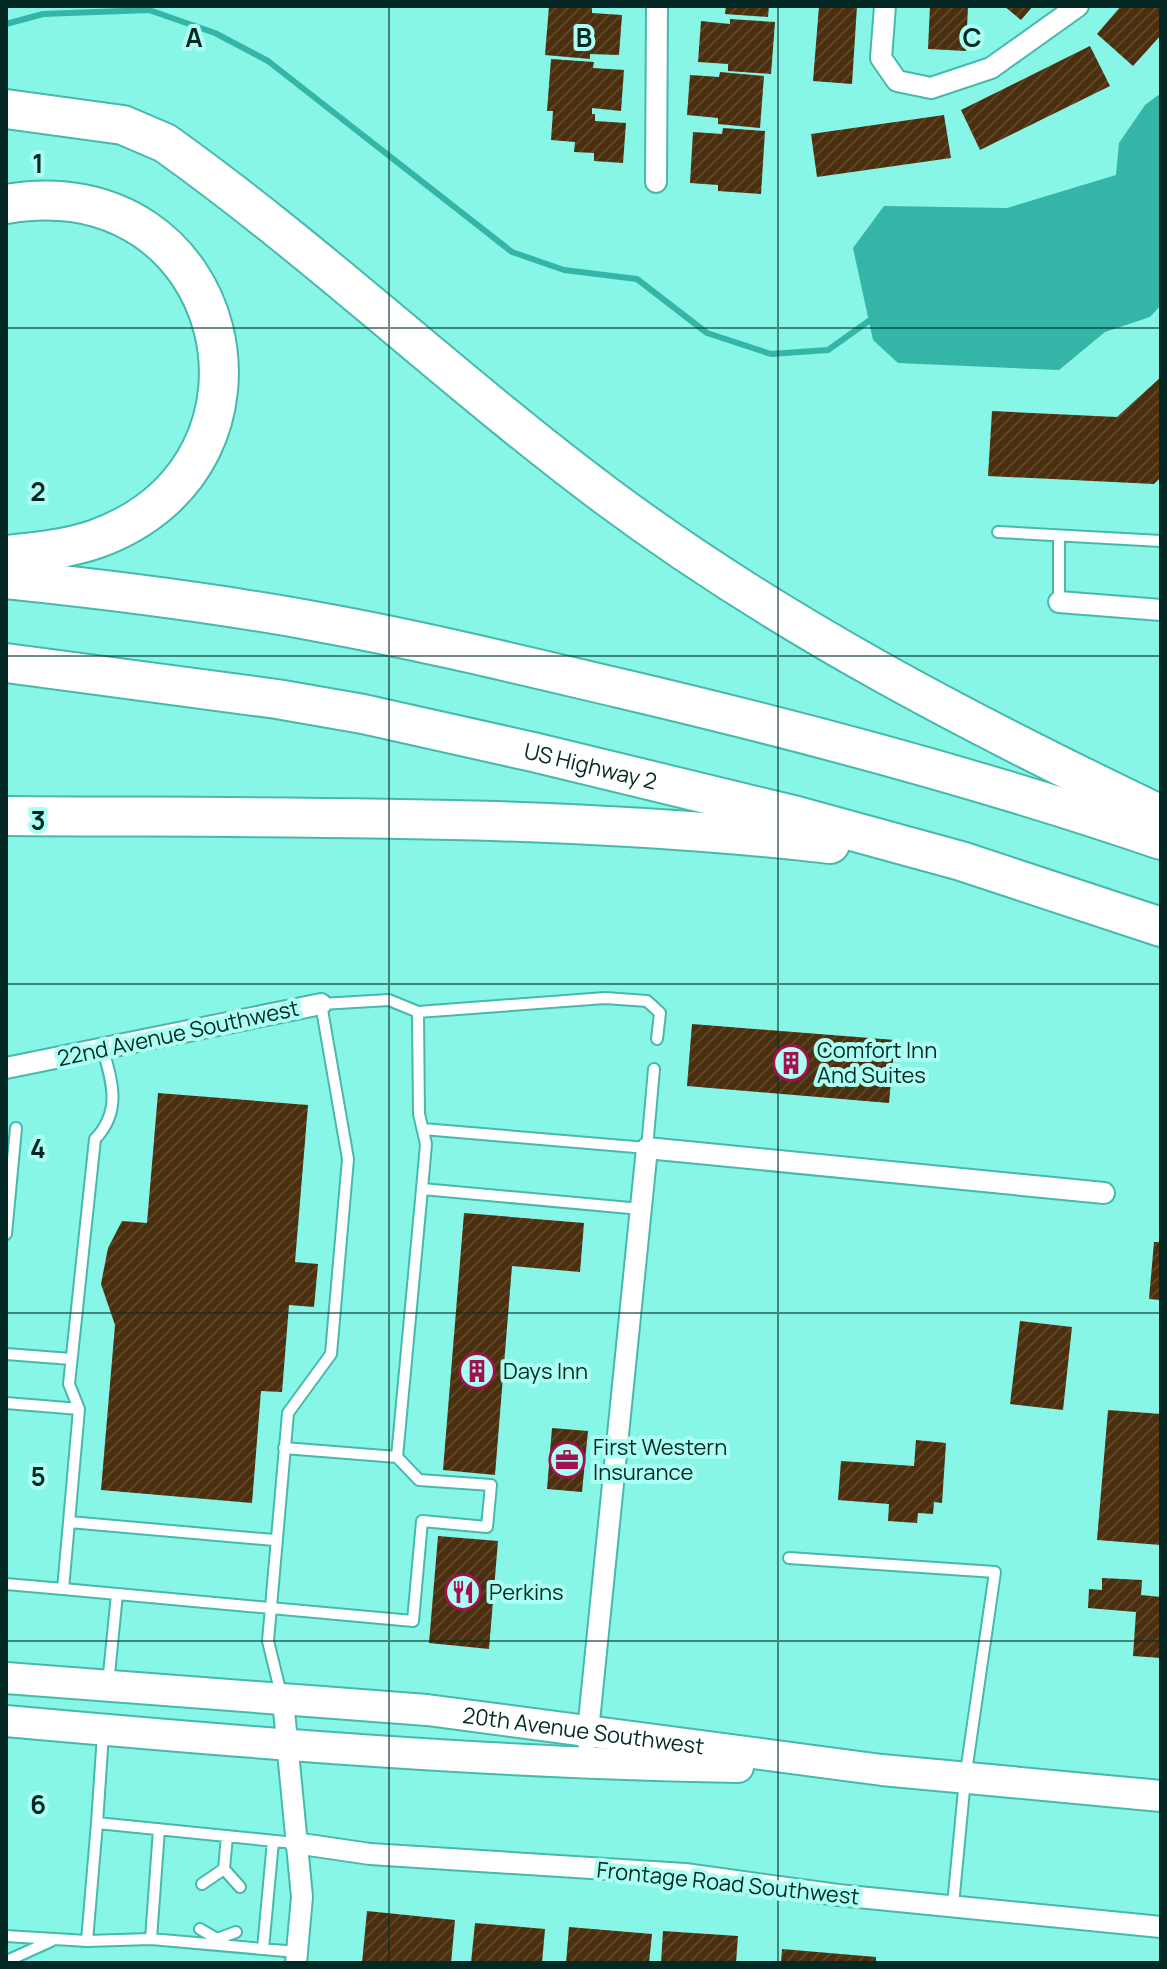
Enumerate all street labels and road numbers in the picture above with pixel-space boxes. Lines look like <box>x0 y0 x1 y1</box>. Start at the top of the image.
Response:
street label: US Highway 2 <box>521 735 660 796</box>
street label: 22nd Avenue Southwest <box>54 993 302 1073</box>
street label: 20th Avenue Southwest <box>461 1700 706 1761</box>
street label: Frontage Road Southwest <box>595 1854 861 1912</box>

